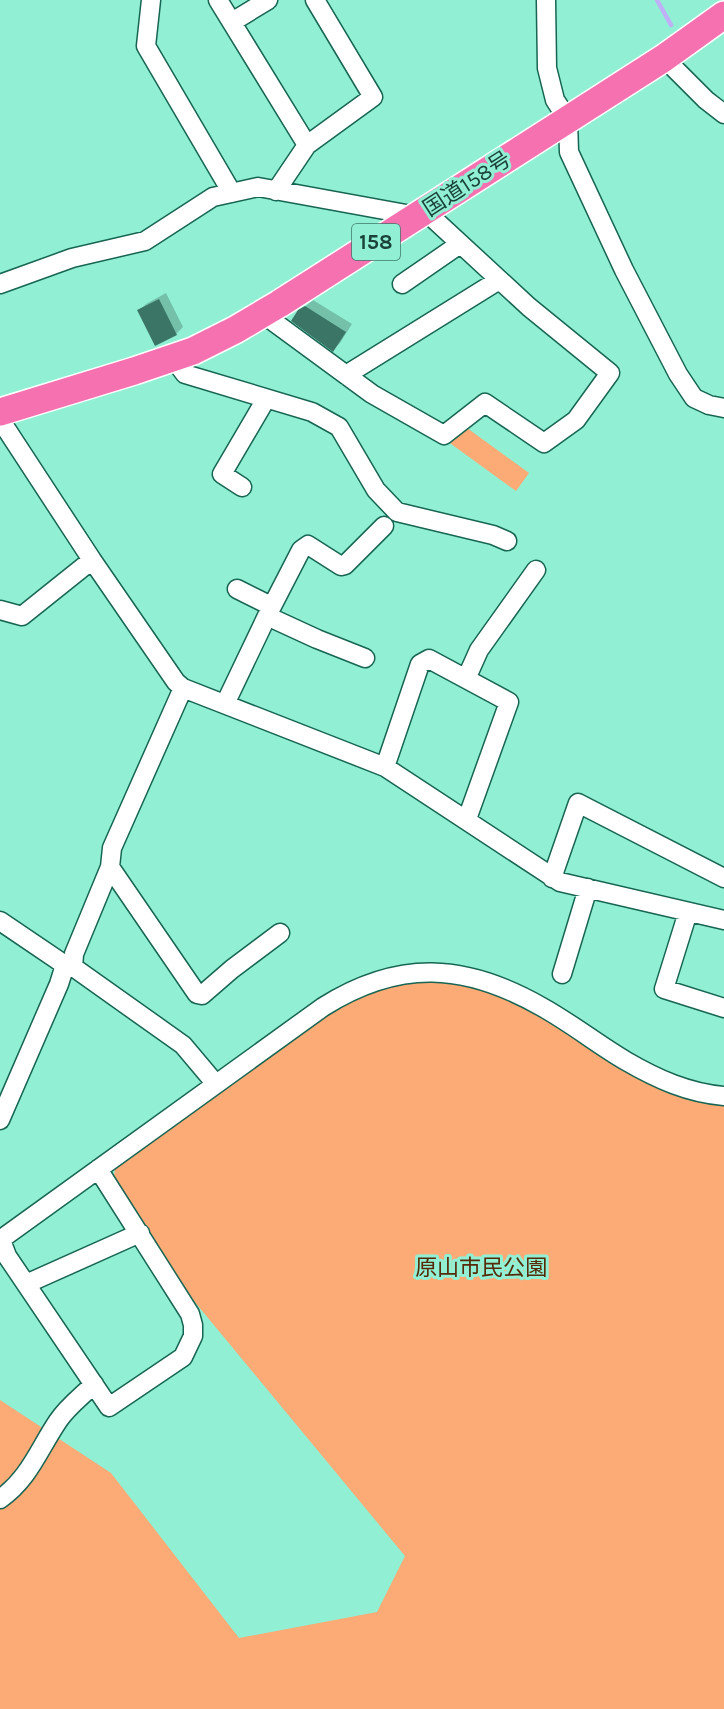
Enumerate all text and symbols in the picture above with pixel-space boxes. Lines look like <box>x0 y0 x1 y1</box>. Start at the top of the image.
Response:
street label: 国道158号 <box>418 146 516 222</box>
road number: 158 <box>352 224 400 260</box>
park label: 原山市民公園 <box>415 1255 547 1281</box>

